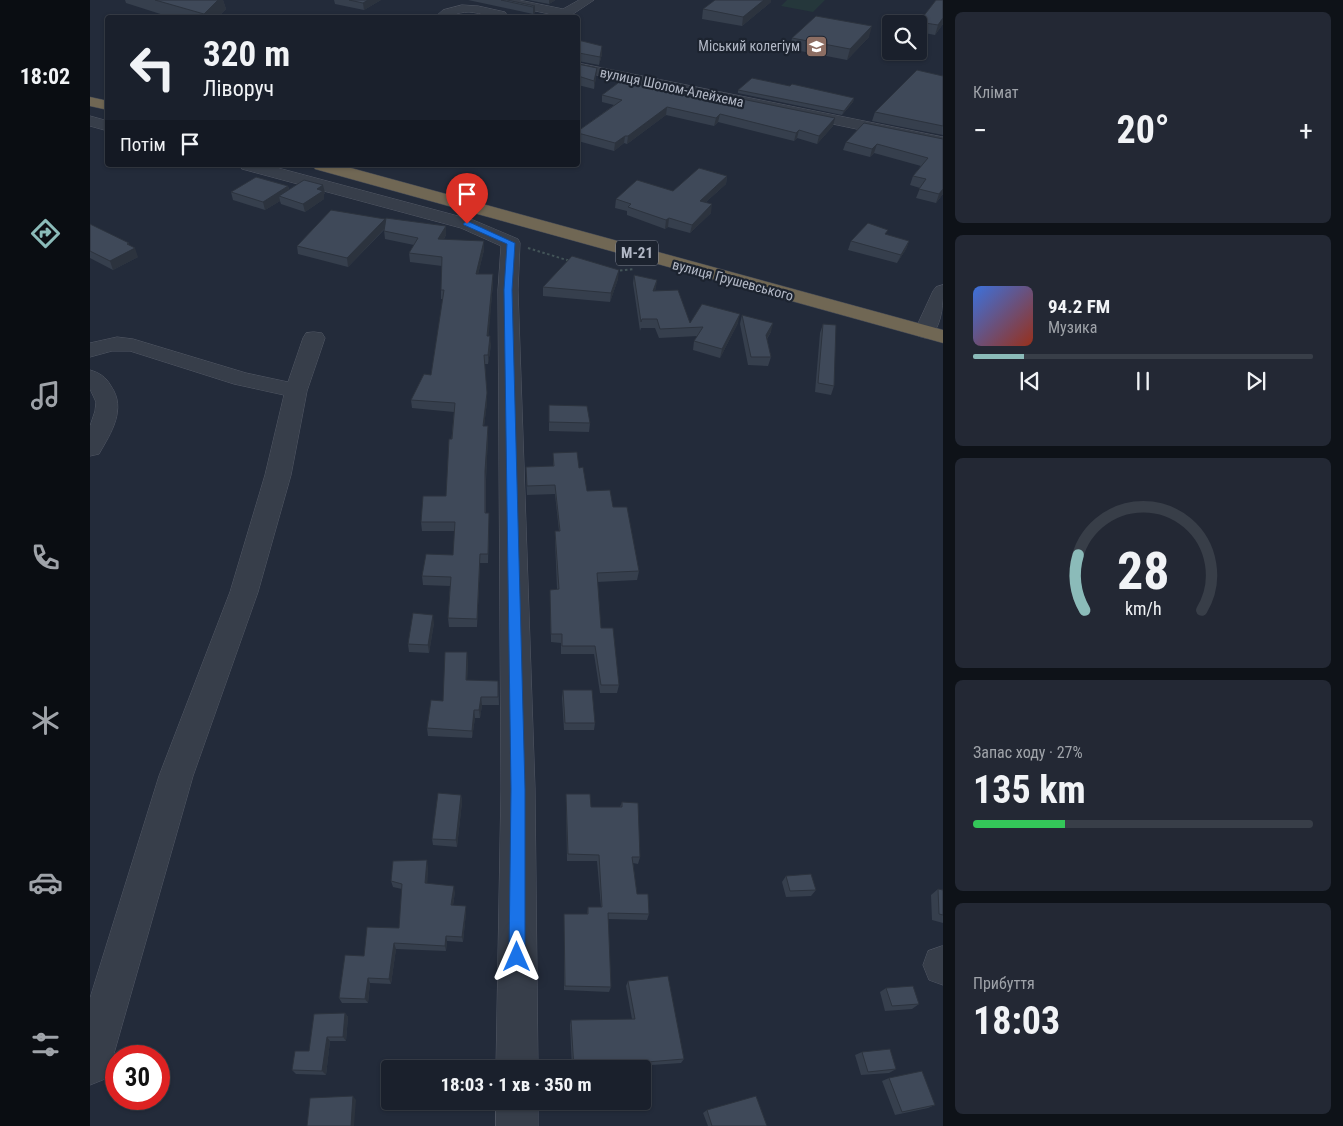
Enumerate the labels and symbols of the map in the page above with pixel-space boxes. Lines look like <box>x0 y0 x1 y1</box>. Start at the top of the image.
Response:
school or university icon: Міський колегіум <box>804 34 828 58</box>
place label: Міський колегіум <box>698 38 800 54</box>
street label: вулиця Шолом-Алейхема <box>599 64 745 110</box>
pin <box>446 173 488 224</box>
road number: М-21 <box>616 240 658 266</box>
street label: вулиця Грушевського <box>671 256 795 304</box>
position arrow <box>490 930 542 982</box>
speed limit sign: 30 <box>105 1045 170 1110</box>

